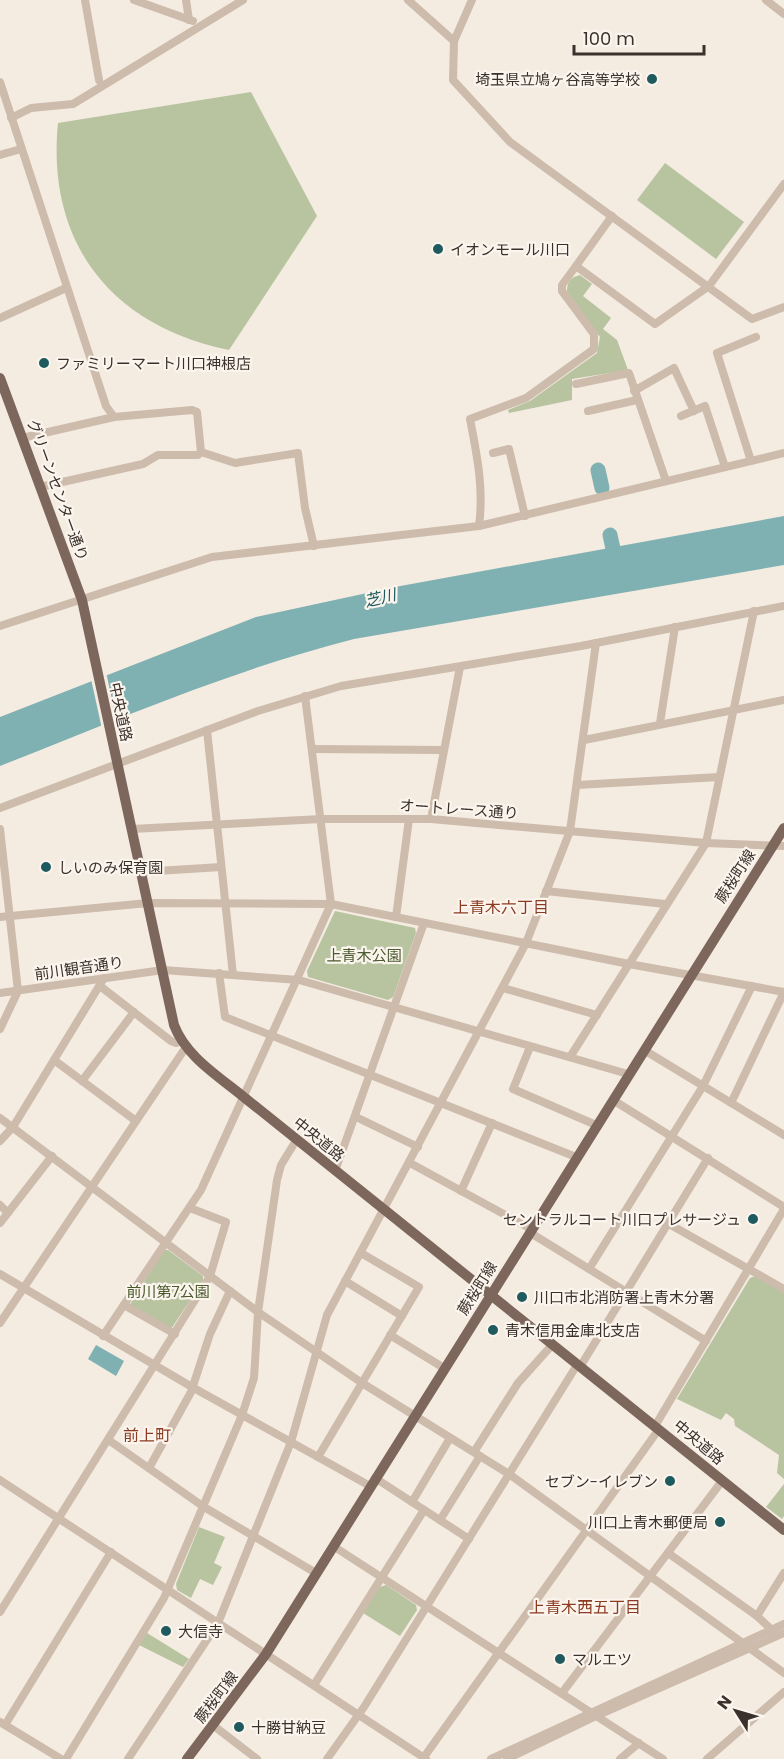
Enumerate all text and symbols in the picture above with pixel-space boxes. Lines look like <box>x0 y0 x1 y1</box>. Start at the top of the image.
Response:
scale bar <box>574 18 704 56</box>
text: 100 m <box>583 26 635 51</box>
place label: 埼玉県立鳩ヶ谷高等学校 <box>475 69 640 90</box>
marker: 埼玉県立鳩ヶ谷高等学校 <box>645 72 659 86</box>
place label: イオンモール川口 <box>450 239 570 260</box>
marker: イオンモール川口 <box>431 242 445 256</box>
place label: ファミリーマート川口神根店 <box>56 353 251 374</box>
marker: ファミリーマート川口神根店 <box>37 356 51 370</box>
street label: グリーンセンター通り <box>23 416 93 564</box>
water label: 芝川 <box>362 583 400 613</box>
street label: 中央道路 <box>104 680 138 744</box>
street label: オートレース通り <box>399 794 519 824</box>
street label: 蕨桜町線 <box>710 845 760 907</box>
place label: しいのみ保育園 <box>58 857 163 878</box>
marker: しいのみ保育園 <box>39 860 53 874</box>
district label: 上青木六丁目 <box>453 896 549 919</box>
park label: 上青木公園 <box>326 945 402 966</box>
street label: 前川観音通り <box>33 951 125 985</box>
street label: 中央道路 <box>289 1112 349 1166</box>
place label: セントラルコート川口プレサージュ <box>503 1209 741 1230</box>
marker: セントラルコート川口プレサージュ <box>746 1212 760 1226</box>
street label: 蕨桜町線 <box>452 1257 502 1319</box>
park label: 前川第7公園 <box>126 1281 210 1302</box>
place label: 川口市北消防署上青木分署 <box>534 1287 714 1308</box>
marker: 川口市北消防署上青木分署 <box>515 1290 529 1304</box>
place label: 青木信用金庫北支店 <box>505 1320 640 1341</box>
marker: 青木信用金庫北支店 <box>486 1323 500 1337</box>
street label: 中央道路 <box>669 1415 729 1469</box>
district label: 前上町 <box>123 1424 171 1447</box>
place label: セブン-イレブン <box>545 1471 658 1492</box>
marker: セブン-イレブン <box>663 1474 677 1488</box>
place label: 川口上青木郵便局 <box>588 1512 708 1533</box>
marker: 川口上青木郵便局 <box>713 1515 727 1529</box>
district label: 上青木西五丁目 <box>529 1596 641 1619</box>
place label: 大信寺 <box>178 1621 223 1642</box>
marker: 大信寺 <box>159 1624 173 1638</box>
place label: マルエツ <box>572 1649 632 1670</box>
marker: マルエツ <box>553 1652 567 1666</box>
street label: 蕨桜町線 <box>190 1667 242 1727</box>
north arrow <box>706 1681 766 1741</box>
text: N <box>712 1691 737 1714</box>
place label: 十勝甘納豆 <box>251 1717 326 1738</box>
marker: 十勝甘納豆 <box>232 1720 246 1734</box>

